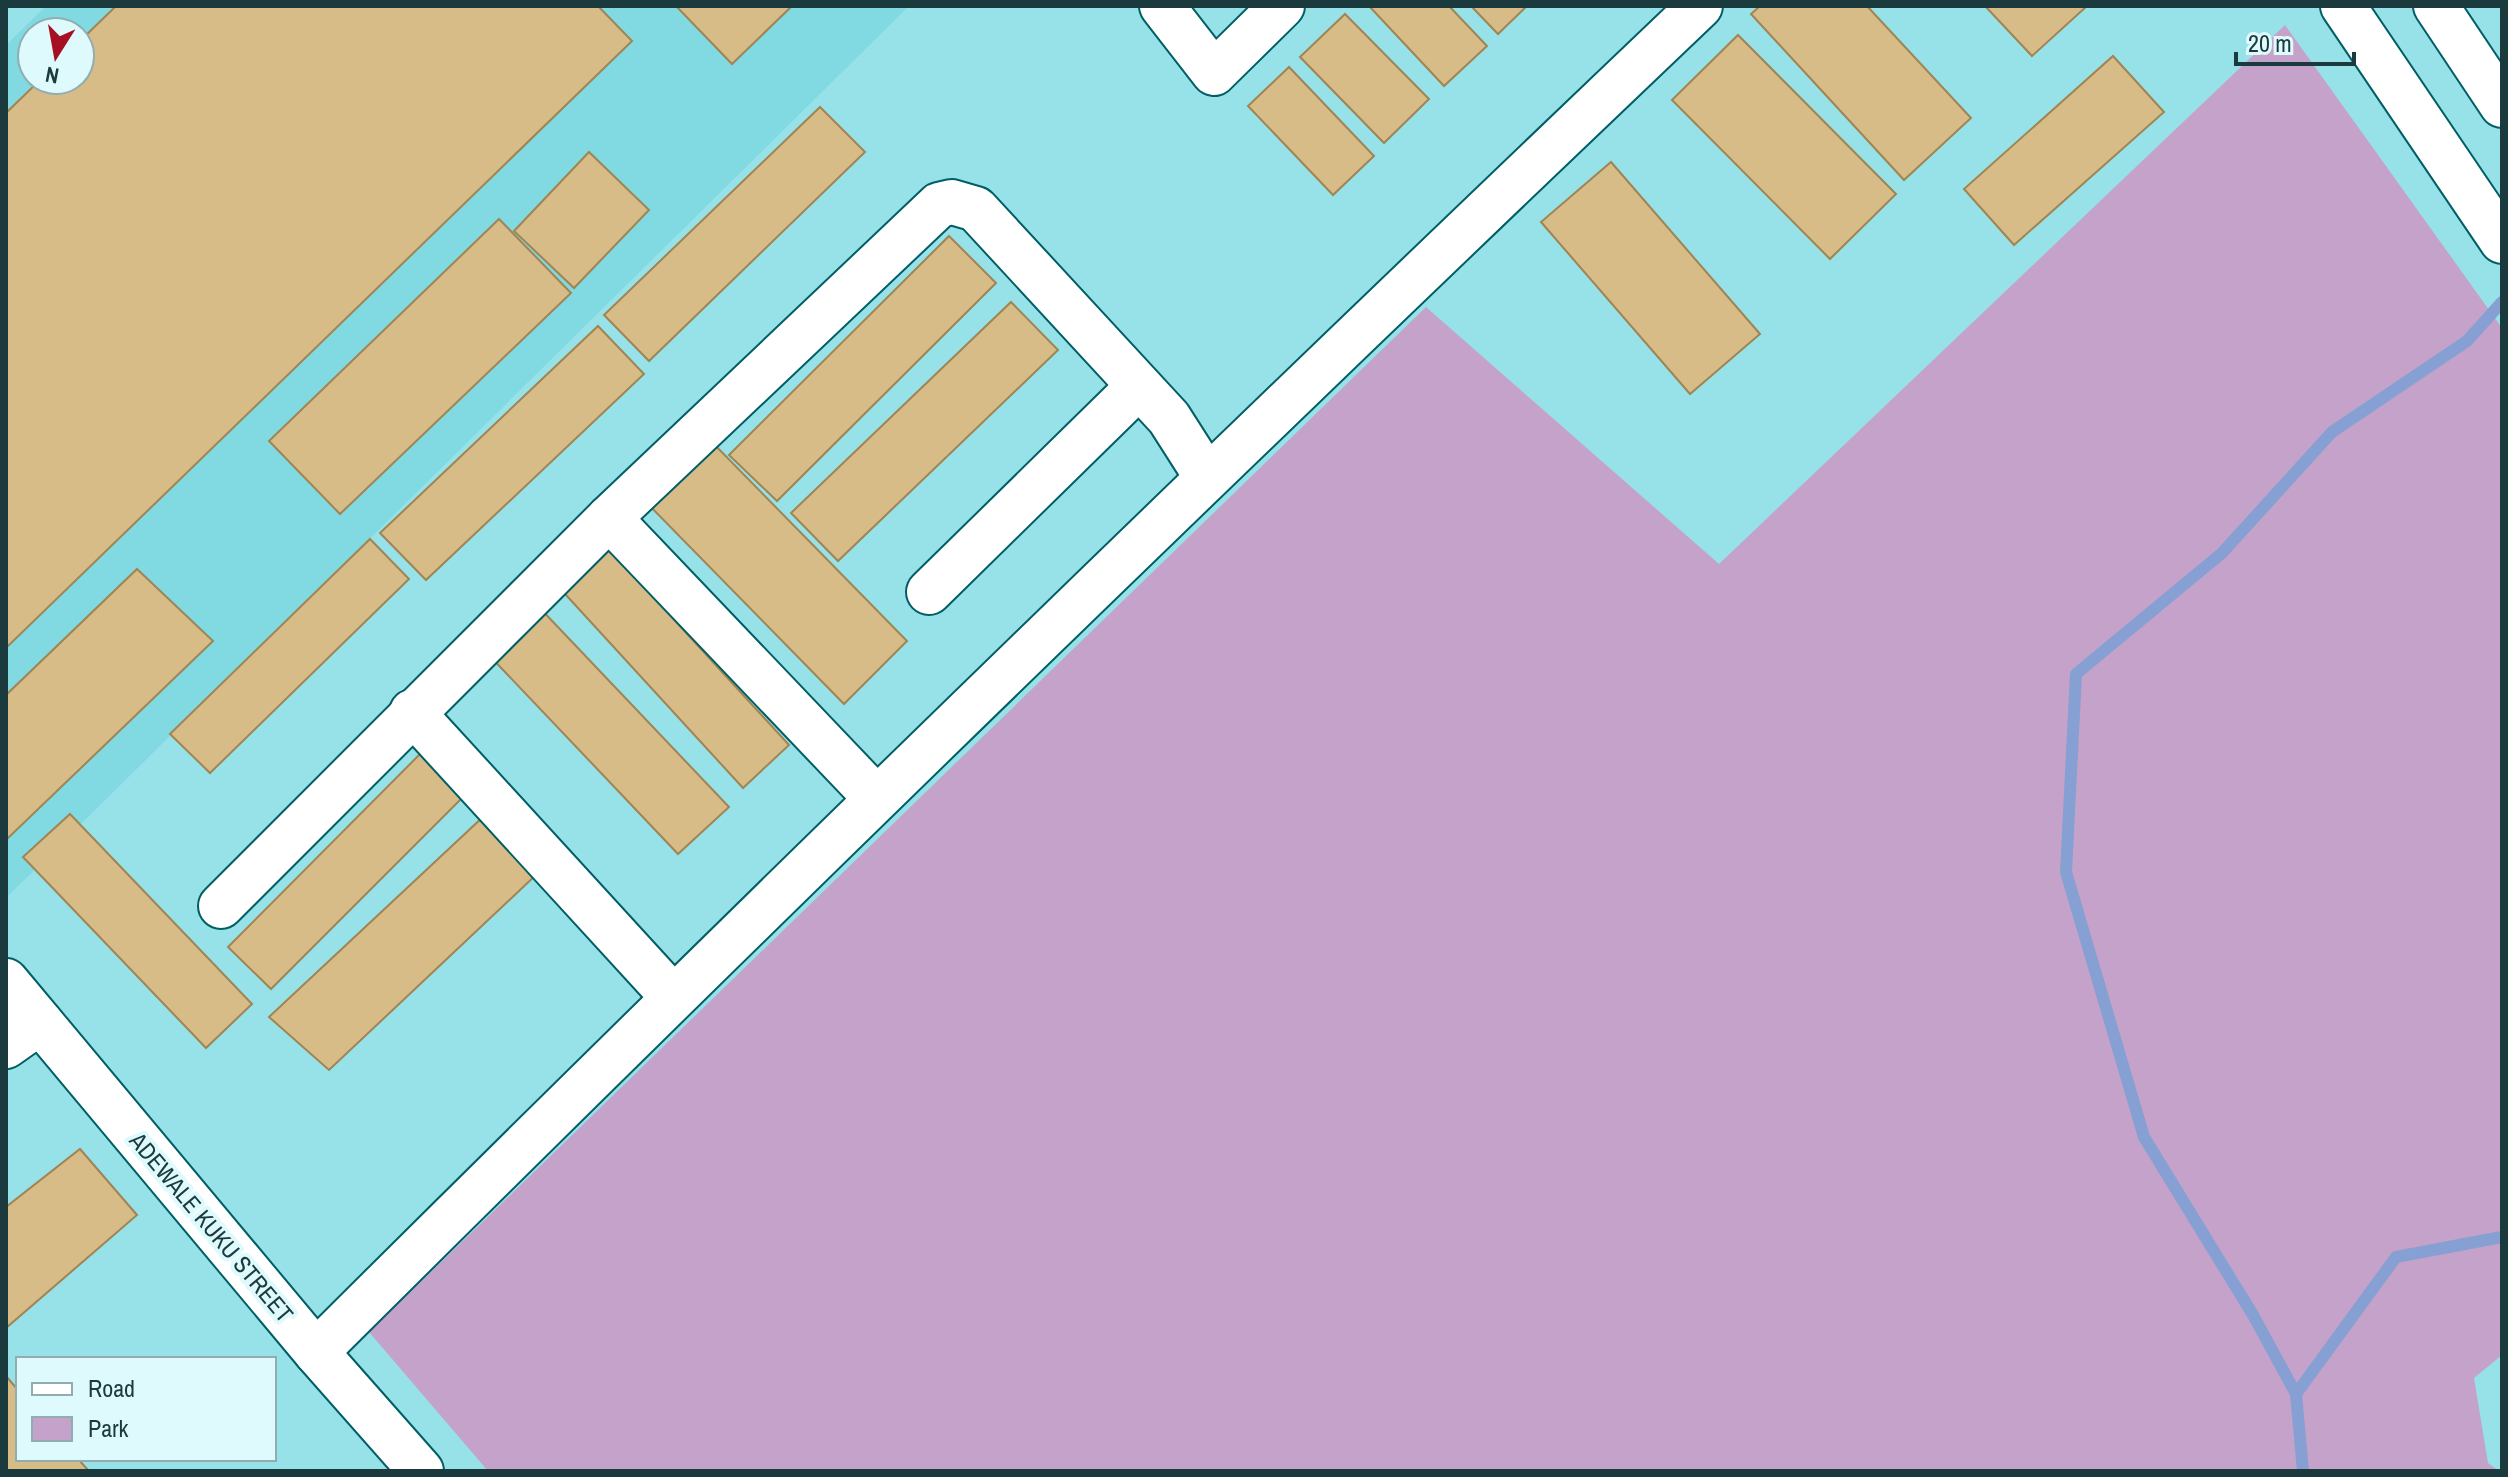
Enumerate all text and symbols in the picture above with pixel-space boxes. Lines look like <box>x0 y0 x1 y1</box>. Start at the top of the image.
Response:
north arrow <box>16 16 96 96</box>
scale bar <box>2236 16 2354 66</box>
text: 20 m <box>2248 27 2292 59</box>
text: N <box>43 60 61 92</box>
street label: ADEWALE KUKU STREET <box>122 1124 301 1329</box>
legend <box>16 1357 276 1461</box>
text: Road <box>88 1372 135 1404</box>
text: Park <box>88 1412 129 1444</box>

